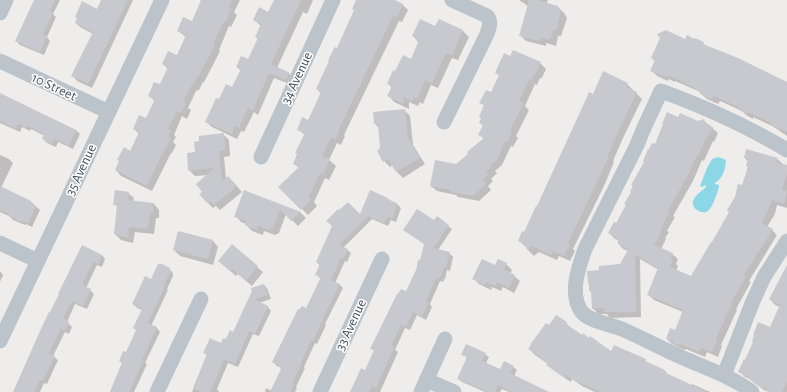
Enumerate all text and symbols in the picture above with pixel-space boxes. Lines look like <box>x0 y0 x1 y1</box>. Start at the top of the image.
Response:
street label: 34 Avenue <box>278 49 316 107</box>
street label: 10 Street <box>29 69 79 105</box>
street label: 35 Avenue <box>62 142 100 198</box>
street label: 33 Avenue <box>332 297 370 353</box>

